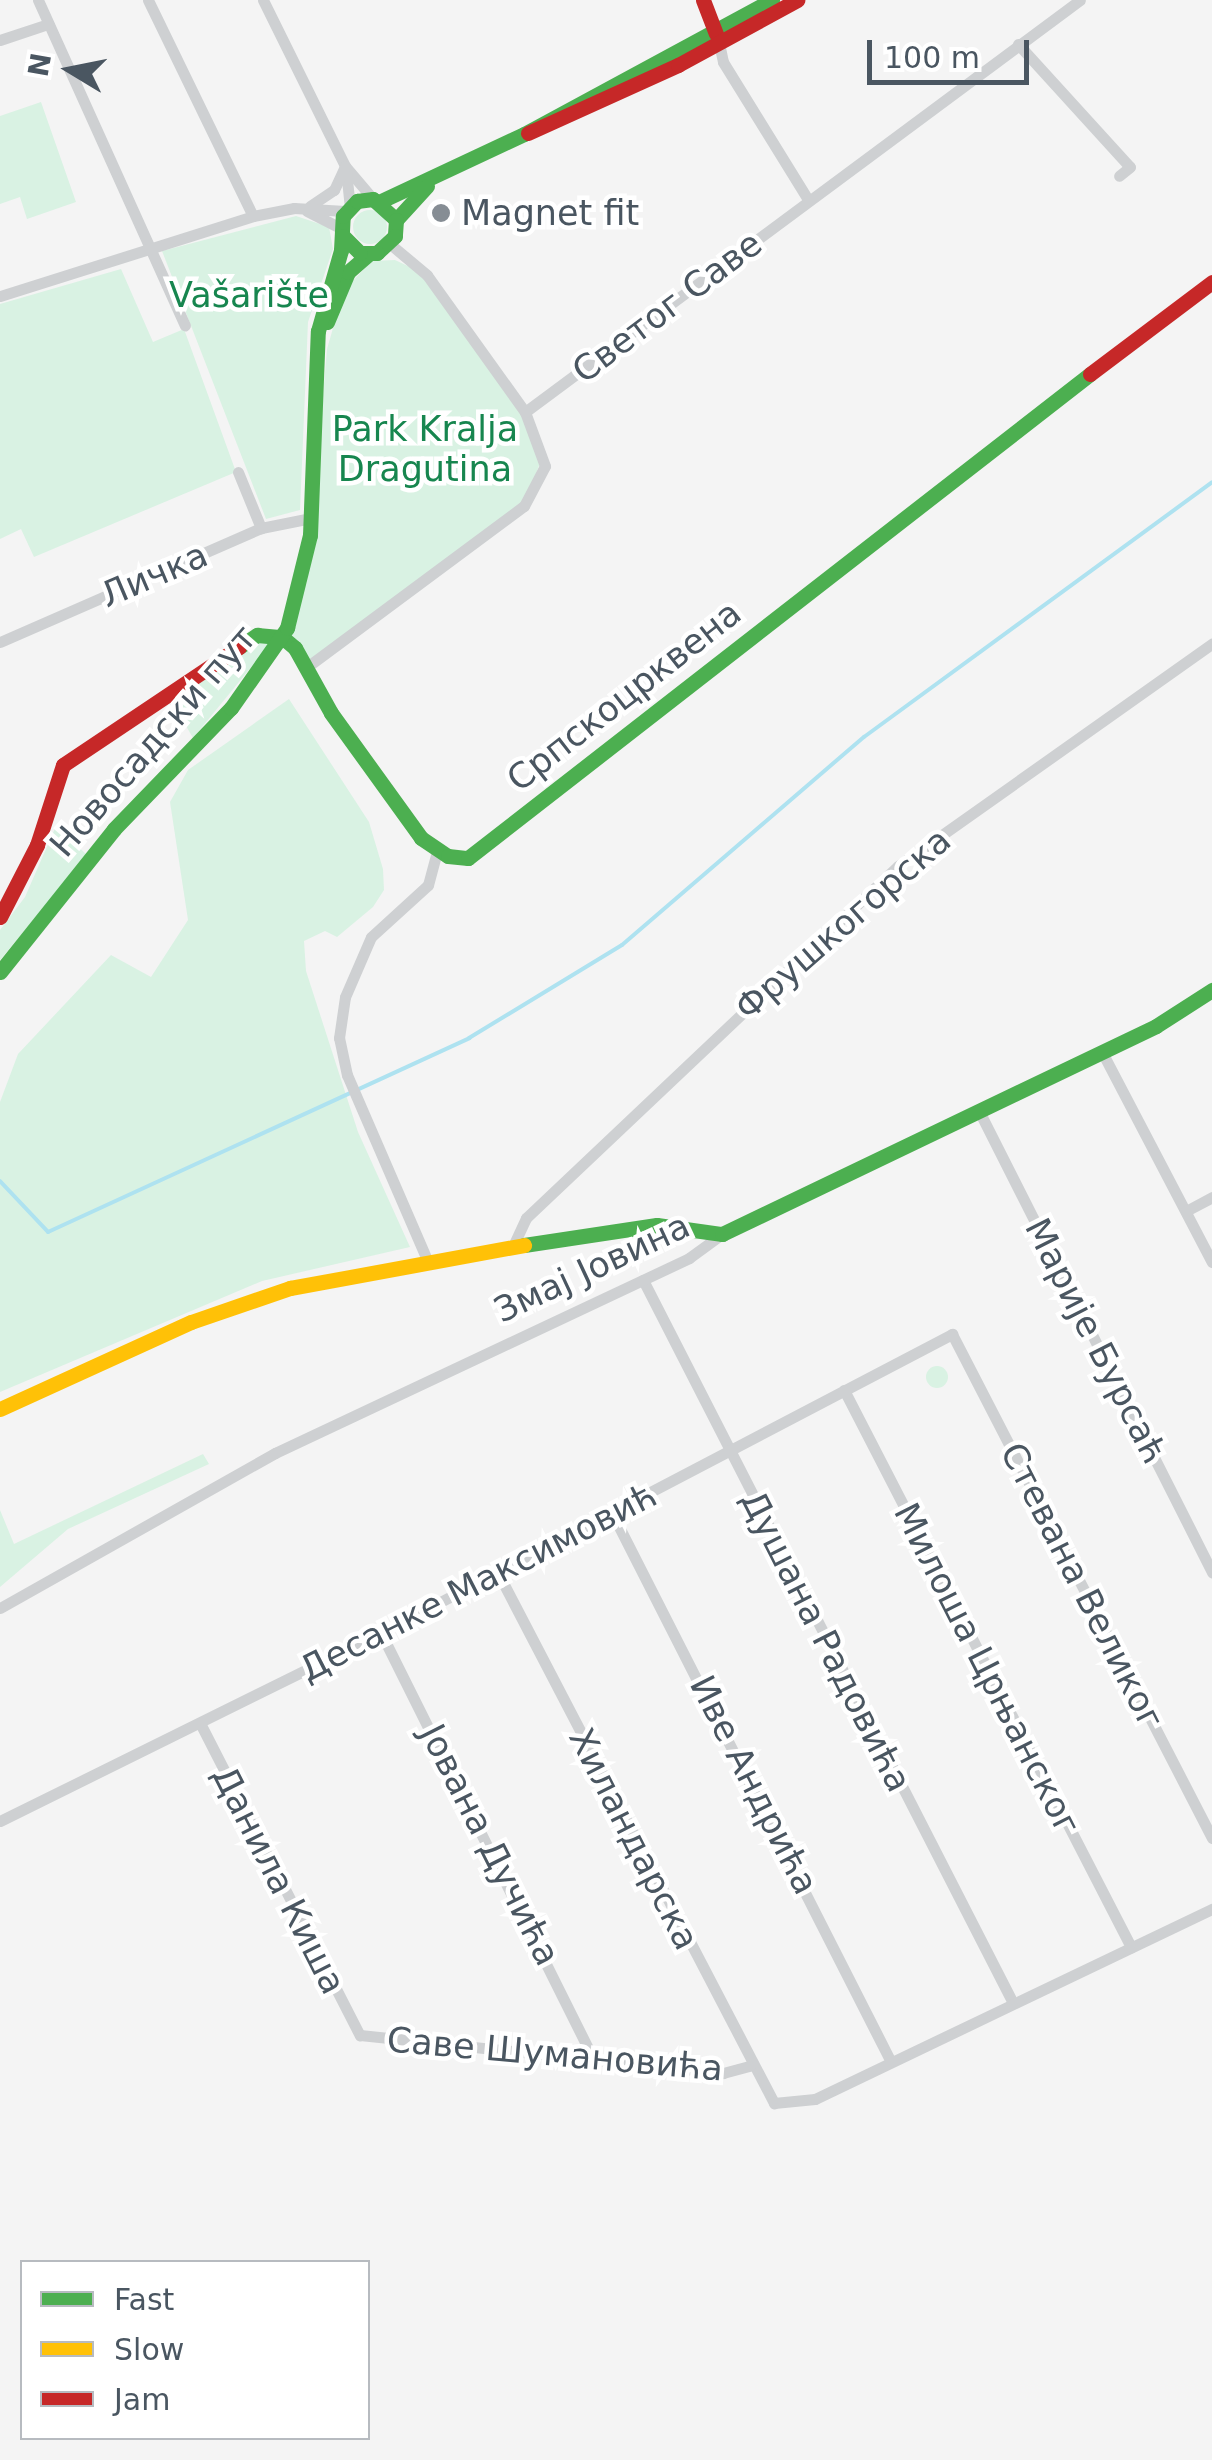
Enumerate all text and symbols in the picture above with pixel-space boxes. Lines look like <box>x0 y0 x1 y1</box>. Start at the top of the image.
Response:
north arrow <box>20 20 120 120</box>
scale bar <box>872 20 1034 82</box>
text: 100 m <box>884 40 980 75</box>
text: N <box>22 50 58 79</box>
place label: Magnet fit <box>461 192 639 234</box>
marker: Magnet fit <box>430 202 452 224</box>
street label: Светог Саве <box>564 222 770 392</box>
park label: Vašarište <box>169 274 329 316</box>
park label: Park Kralja Dragutina <box>332 408 518 490</box>
street label: Личка <box>94 534 214 616</box>
street label: Српскоцрквена <box>499 592 749 800</box>
street label: Новосадски пут <box>41 617 265 865</box>
street label: Фрушкогорска <box>727 819 959 1029</box>
street label: Змај Јовина <box>488 1204 696 1332</box>
street label: Марије Бурсаћ <box>1016 1211 1176 1471</box>
street label: Стевана Великог <box>992 1436 1172 1736</box>
street label: Десанке Максимовић <box>292 1474 664 1690</box>
street label: Душана Радовића <box>732 1483 920 1799</box>
street label: Милоша Црњанског <box>885 1496 1089 1842</box>
street label: Иве Андрића <box>681 1669 827 1901</box>
street label: Јована Дучића <box>411 1717 569 1973</box>
street label: Хиландарска <box>560 1721 708 1957</box>
street label: Данила Киша <box>203 1759 355 2001</box>
street label: Саве Шумановића <box>385 2018 725 2090</box>
legend <box>20 2260 370 2440</box>
text: Fast <box>114 2282 174 2317</box>
text: Slow <box>114 2332 184 2367</box>
text: Jam <box>114 2382 170 2417</box>

